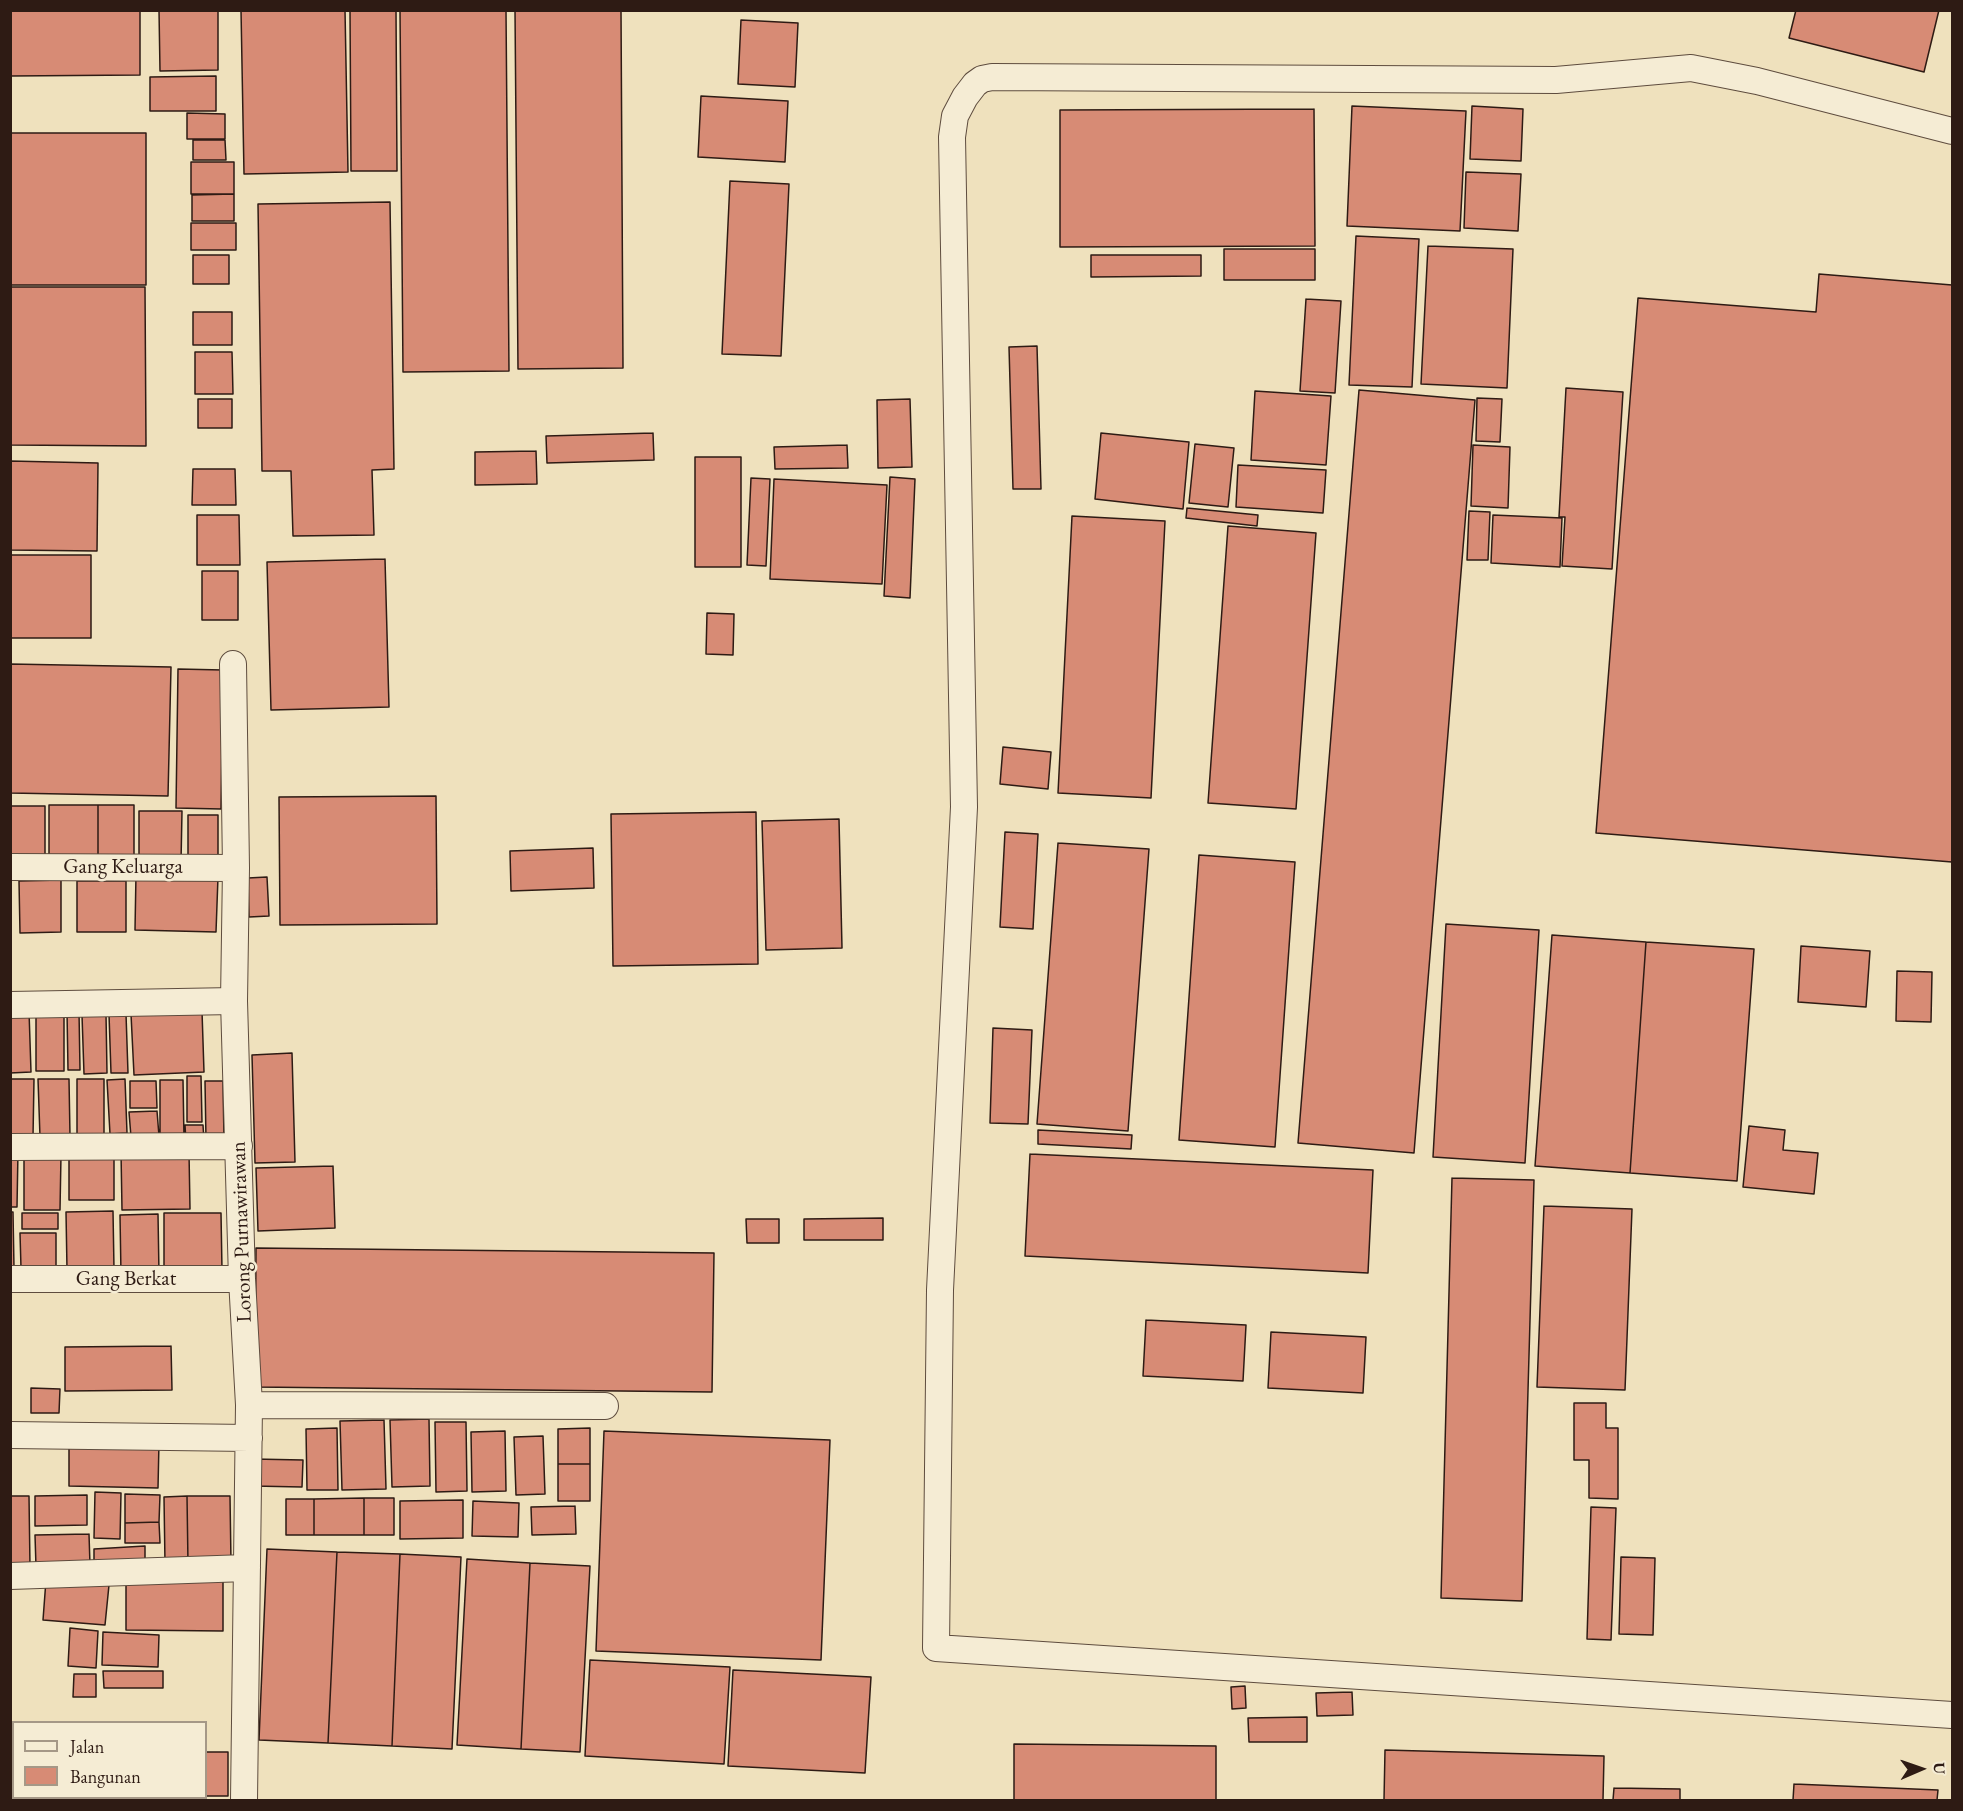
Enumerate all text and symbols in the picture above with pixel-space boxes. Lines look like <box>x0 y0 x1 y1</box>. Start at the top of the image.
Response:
street label: Gang Keluarga <box>63 854 183 880</box>
street label: Lorong Purnawirawan <box>226 1141 258 1323</box>
street label: Gang Berkat <box>76 1266 176 1292</box>
legend <box>12 1721 207 1799</box>
text: Jalan <box>70 1735 104 1758</box>
north arrow <box>1891 1739 1951 1799</box>
text: U <box>1929 1762 1950 1775</box>
text: Bangunan <box>70 1765 141 1788</box>

